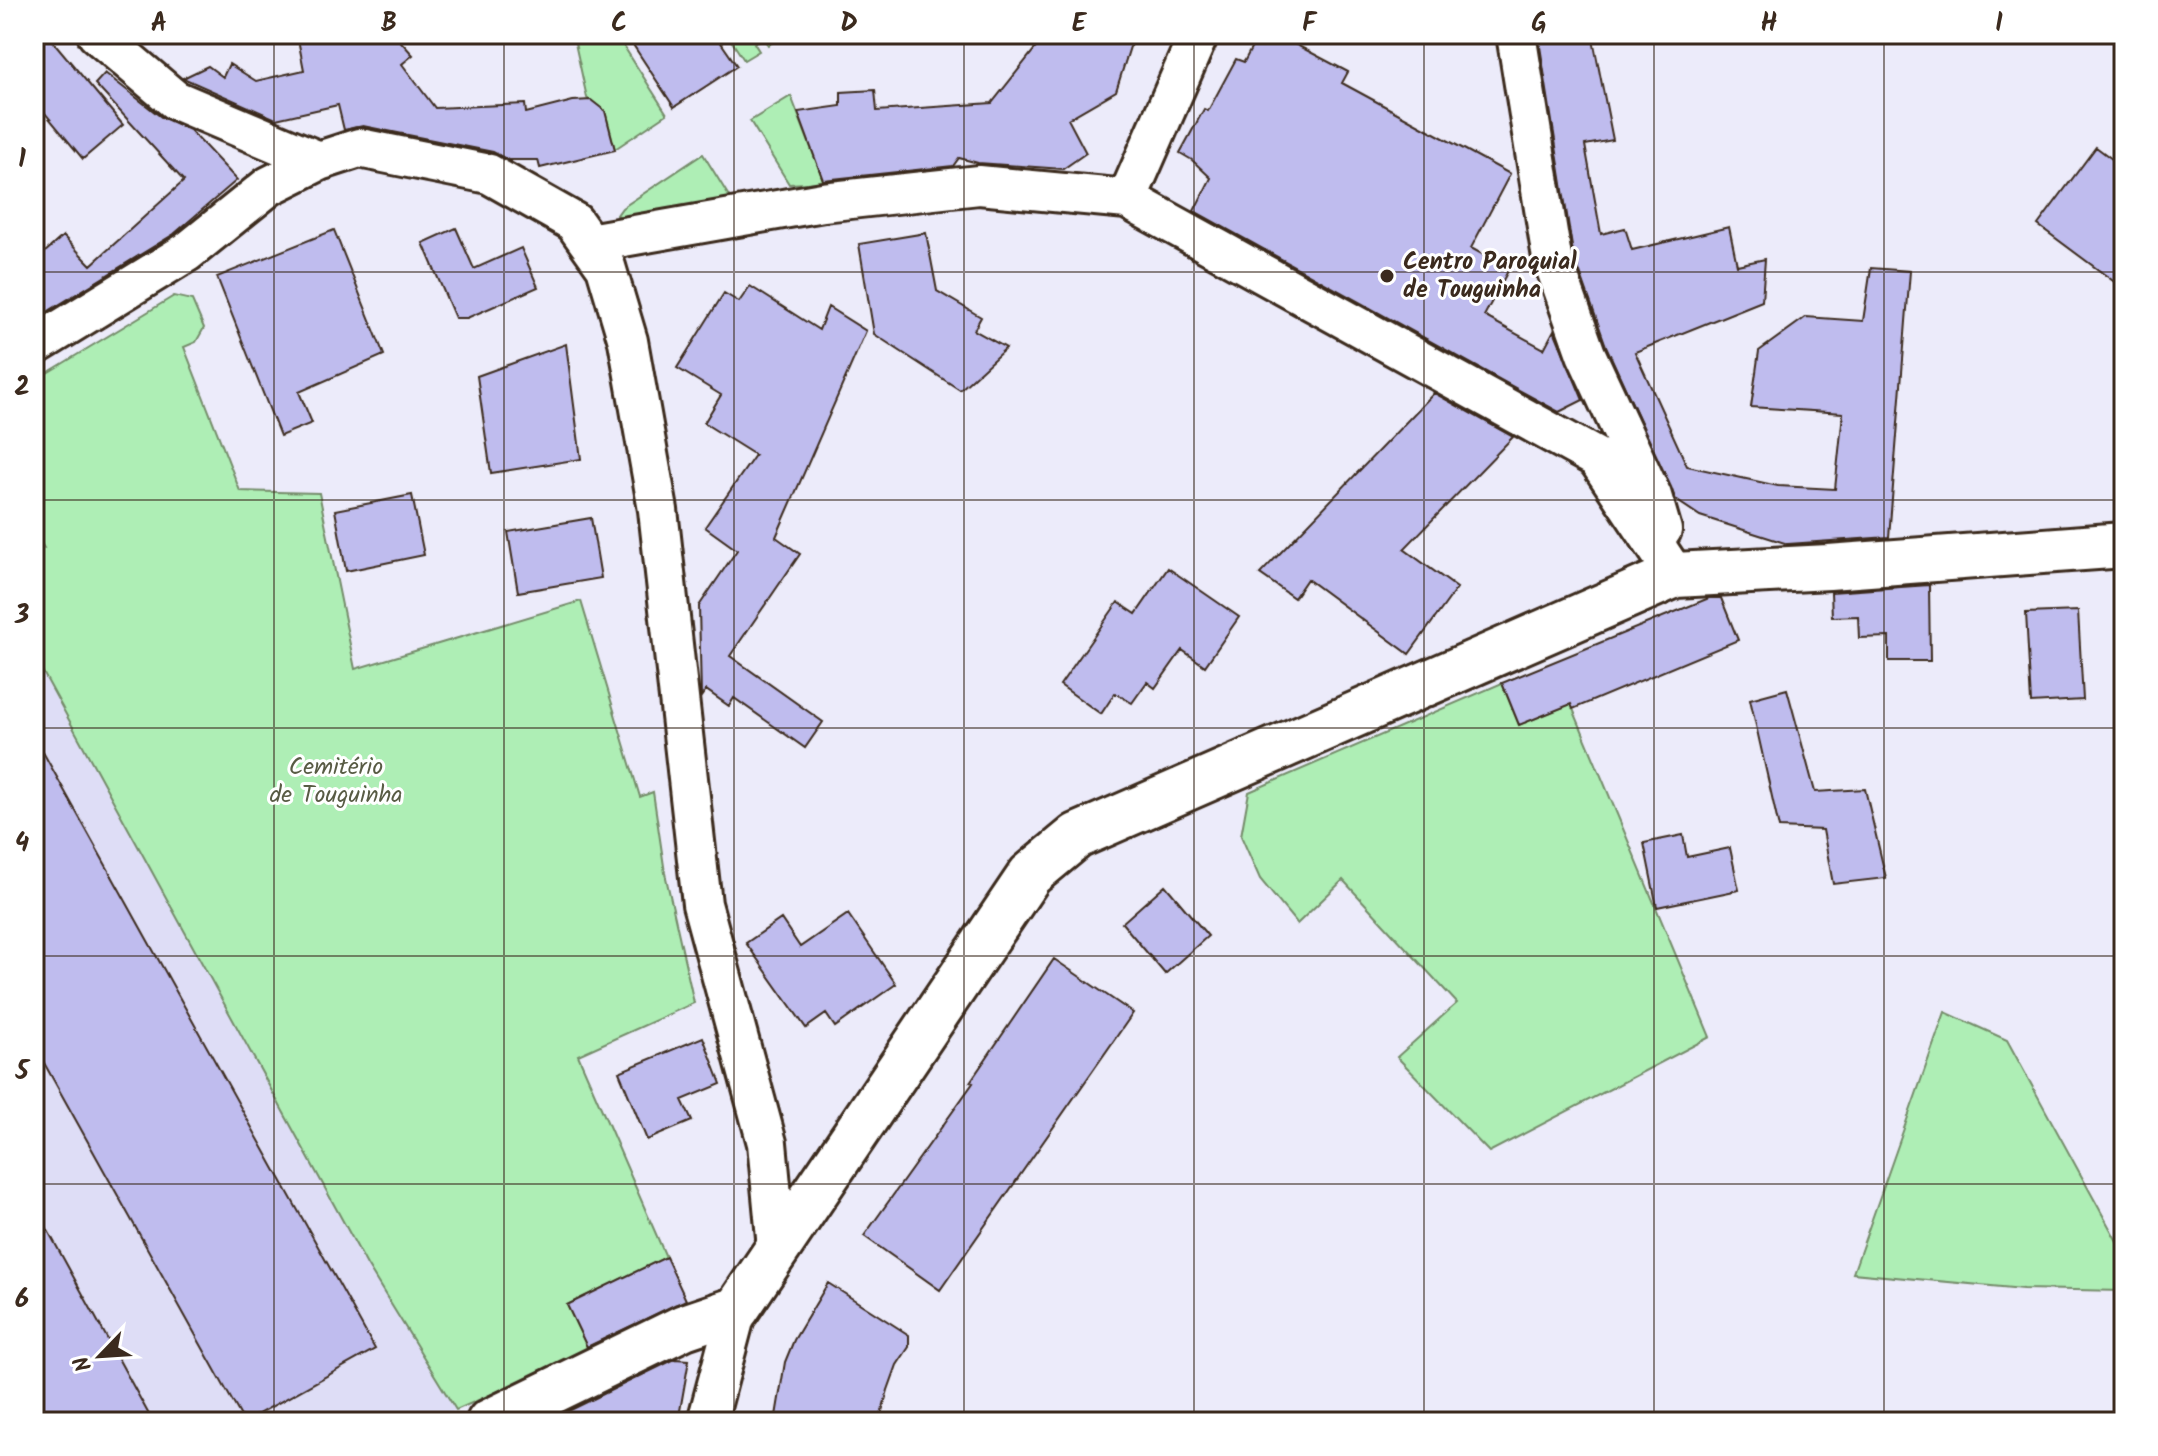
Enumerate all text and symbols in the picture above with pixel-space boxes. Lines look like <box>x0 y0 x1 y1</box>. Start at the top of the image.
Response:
text: A <box>151 3 167 45</box>
text: B <box>381 3 397 45</box>
text: C <box>611 3 627 45</box>
text: D <box>840 3 858 45</box>
text: E <box>1072 3 1088 45</box>
text: F <box>1302 3 1318 45</box>
text: G <box>1531 3 1547 45</box>
text: H <box>1761 3 1778 45</box>
text: I <box>1995 3 2003 45</box>
text: 1 <box>18 139 26 181</box>
place label: Centro Paroquial de Touguinha <box>1403 243 1577 310</box>
marker: Centro Paroquial de Touguinha <box>1378 267 1396 285</box>
text: 2 <box>14 367 30 409</box>
text: 3 <box>14 595 29 637</box>
park label: Cemitério de Touguinha <box>269 748 403 815</box>
text: 4 <box>15 823 29 865</box>
text: 5 <box>14 1051 30 1093</box>
text: 6 <box>15 1279 29 1321</box>
north arrow <box>60 1316 140 1396</box>
text: N <box>65 1350 103 1377</box>

